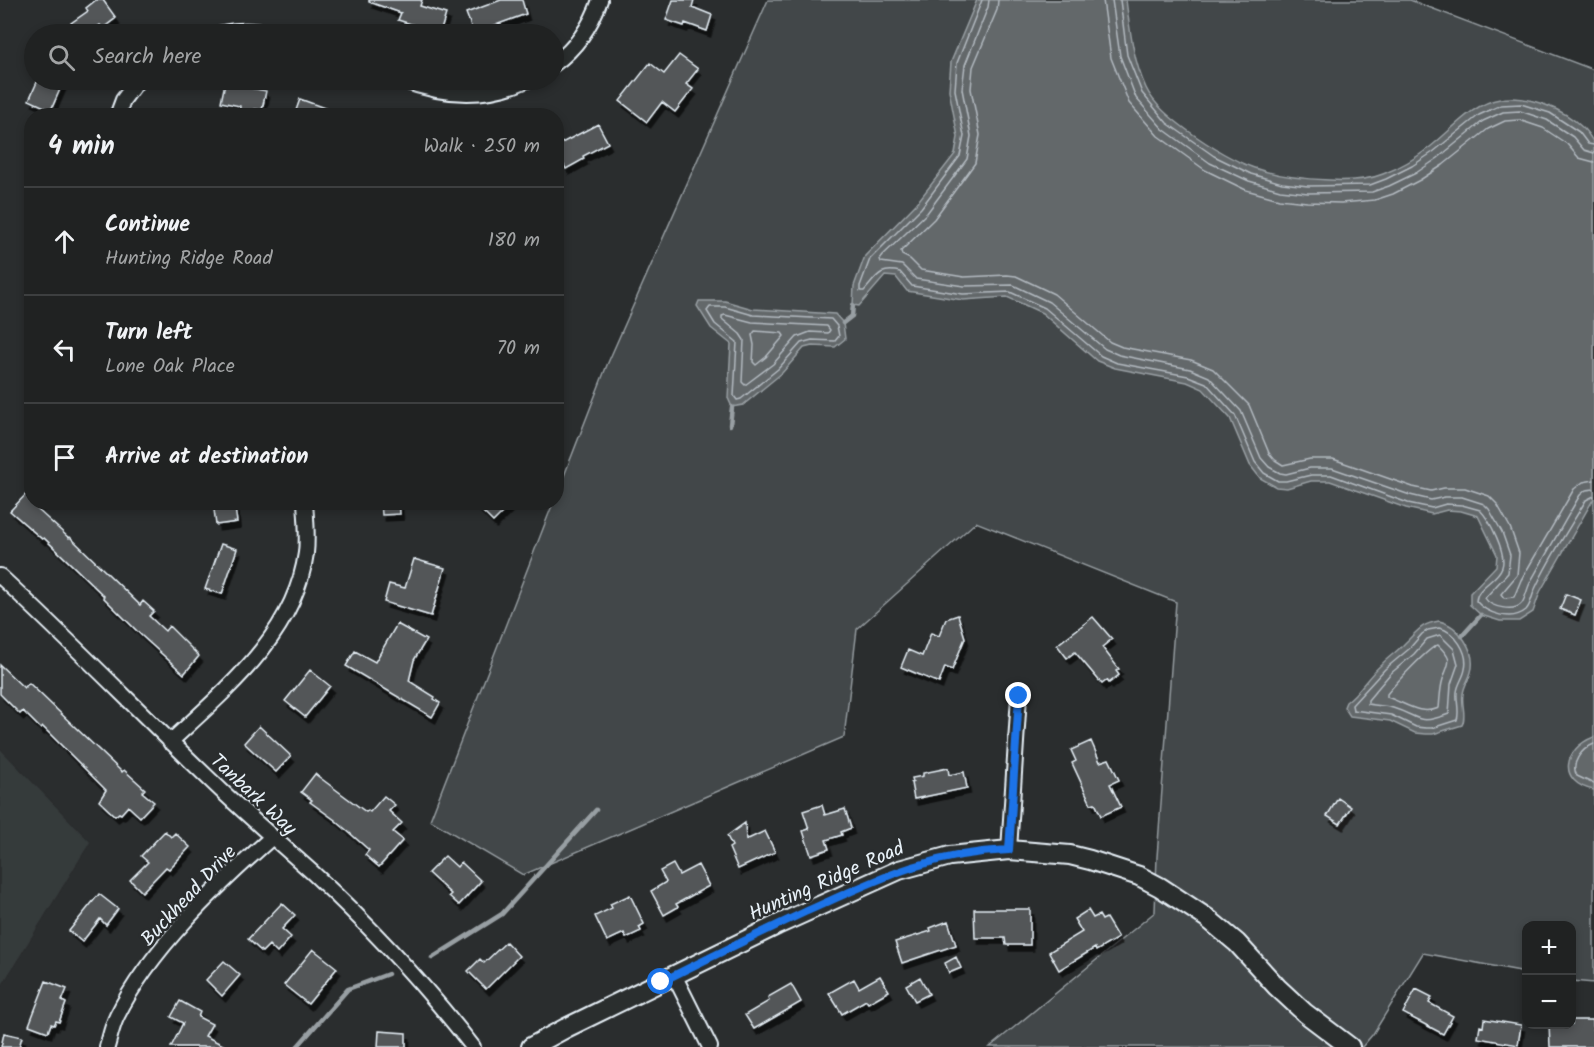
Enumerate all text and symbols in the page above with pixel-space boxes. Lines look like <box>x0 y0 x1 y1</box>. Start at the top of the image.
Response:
search box <box>24 24 564 90</box>
text: Search here <box>93 40 201 75</box>
icon: search <box>45 41 78 74</box>
text: 4 min <box>48 126 115 168</box>
text: Walk · 250 m <box>424 131 540 163</box>
text: Continue <box>105 208 190 243</box>
icon: ahead <box>48 225 81 258</box>
text: 180 m <box>488 225 540 257</box>
text: Hunting Ridge Road <box>105 243 272 275</box>
text: Turn left <box>105 316 192 351</box>
icon: left <box>48 333 81 366</box>
text: 70 m <box>497 333 540 365</box>
text: Lone Oak Place <box>105 351 235 383</box>
text: Arrive at destination <box>105 440 308 475</box>
icon: arrive <box>48 441 81 474</box>
route end <box>1005 682 1031 708</box>
street label: Tanbark Way <box>202 747 304 845</box>
street label: Hunting Ridge Road <box>744 833 911 930</box>
street label: Buckhead Drive <box>134 838 245 955</box>
map controls <box>1522 921 1576 1029</box>
button: + <box>1522 921 1576 975</box>
route start <box>647 968 673 994</box>
button: − <box>1522 975 1576 1029</box>

